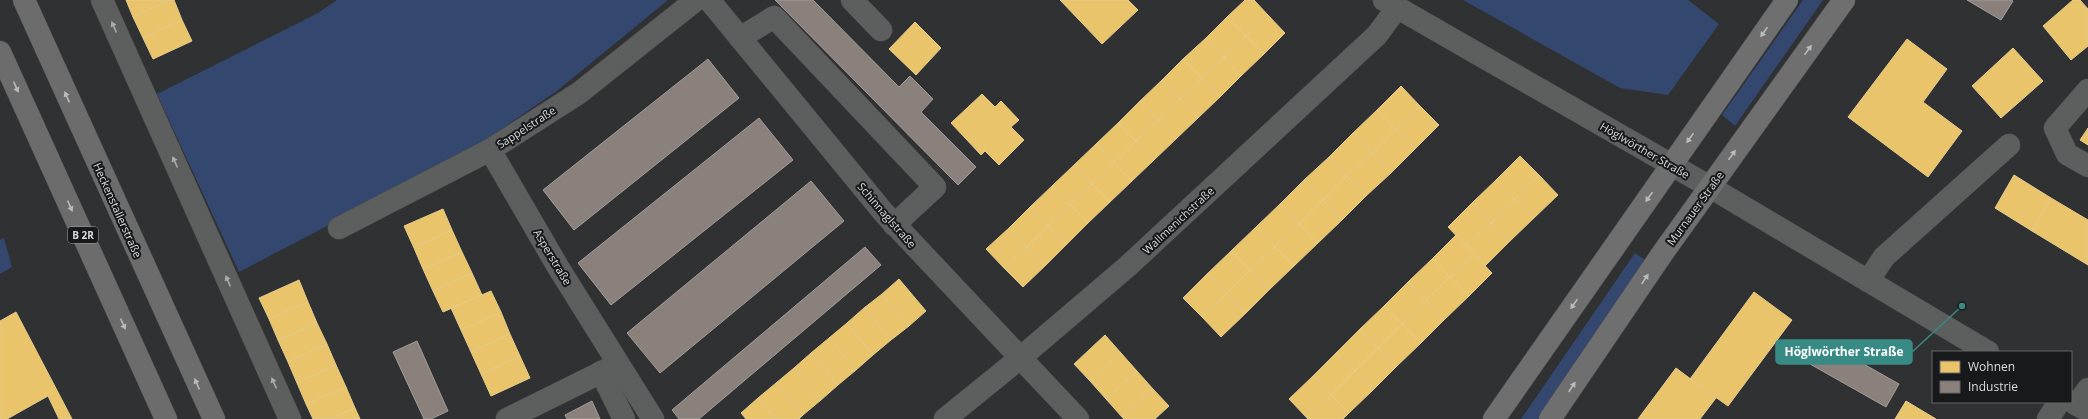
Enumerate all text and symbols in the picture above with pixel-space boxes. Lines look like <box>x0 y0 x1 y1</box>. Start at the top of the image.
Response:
one-way arrow <box>110 20 116 32</box>
one-way arrow <box>1760 27 1768 37</box>
one-way arrow <box>1804 44 1812 55</box>
one-way arrow <box>13 82 19 93</box>
one-way arrow <box>64 92 70 103</box>
street label: Sappelstraße <box>494 102 558 152</box>
street label: Höglwörther Straße <box>1598 118 1692 182</box>
one-way arrow <box>1686 133 1694 144</box>
one-way arrow <box>1728 150 1736 160</box>
one-way arrow <box>172 157 178 168</box>
street label: Heckenstallerstraße <box>90 160 146 260</box>
street label: Murnauer Straße <box>1663 168 1727 248</box>
street label: Schinnaglstraße <box>854 179 920 251</box>
street label: Wallmenichstraße <box>1139 183 1217 257</box>
one-way arrow <box>1645 192 1653 202</box>
one-way arrow <box>67 200 73 212</box>
street label: Asperstraße <box>531 226 575 288</box>
road number: B 2R <box>68 227 98 243</box>
one-way arrow <box>1641 274 1649 284</box>
one-way arrow <box>225 275 231 287</box>
one-way arrow <box>1570 298 1578 309</box>
one-way arrow <box>120 319 126 330</box>
callout: Höglwörther Straße <box>1776 340 1912 364</box>
text: Höglwörther Straße <box>1784 343 1904 360</box>
legend <box>1932 351 2072 403</box>
text: Wohnen <box>1968 358 2015 375</box>
one-way arrow <box>194 377 200 389</box>
one-way arrow <box>271 378 277 389</box>
text: Industrie <box>1968 378 2018 395</box>
one-way arrow <box>1568 382 1576 392</box>

